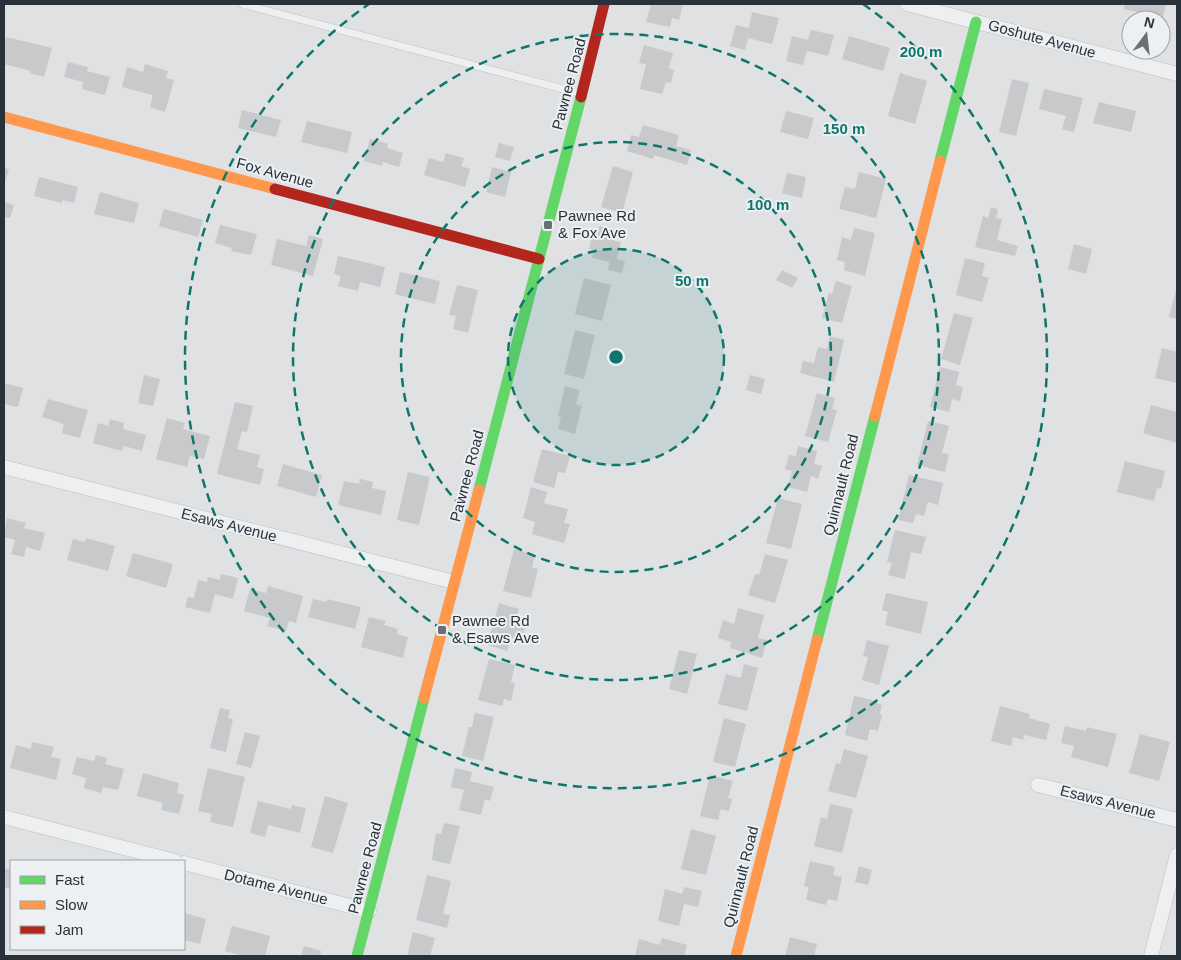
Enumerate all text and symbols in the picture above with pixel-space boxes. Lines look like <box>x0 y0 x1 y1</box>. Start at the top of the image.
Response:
north arrow <box>1121 10 1171 60</box>
text: N <box>1142 13 1156 31</box>
street label: Goshute Avenue <box>986 16 1098 61</box>
street label: Pawnee Road <box>548 36 589 132</box>
text: 200 m <box>900 43 942 60</box>
text: 150 m <box>823 120 865 137</box>
street label: Fox Avenue <box>235 154 315 191</box>
text: 100 m <box>747 196 789 213</box>
place label: Pawnee Rd & Fox Ave <box>558 207 636 241</box>
marker: Pawnee Rd & Fox Ave <box>542 219 554 231</box>
text: 50 m <box>675 272 709 289</box>
centre of rings <box>607 348 625 366</box>
street label: Pawnee Road <box>446 428 487 524</box>
street label: Quinnault Road <box>820 432 861 538</box>
street label: Esaws Avenue <box>179 504 279 545</box>
place label: Pawnee Rd & Esaws Ave <box>452 612 539 646</box>
marker: Pawnee Rd & Esaws Ave <box>436 624 448 636</box>
street label: Esaws Avenue <box>1058 781 1158 822</box>
street label: Pawnee Road <box>344 820 385 916</box>
street label: Quinnault Road <box>720 824 761 930</box>
legend <box>10 860 185 950</box>
street label: Dotame Avenue <box>222 865 330 908</box>
text: Fast <box>55 871 85 888</box>
text: Slow <box>55 896 88 913</box>
text: Jam <box>55 921 83 938</box>

